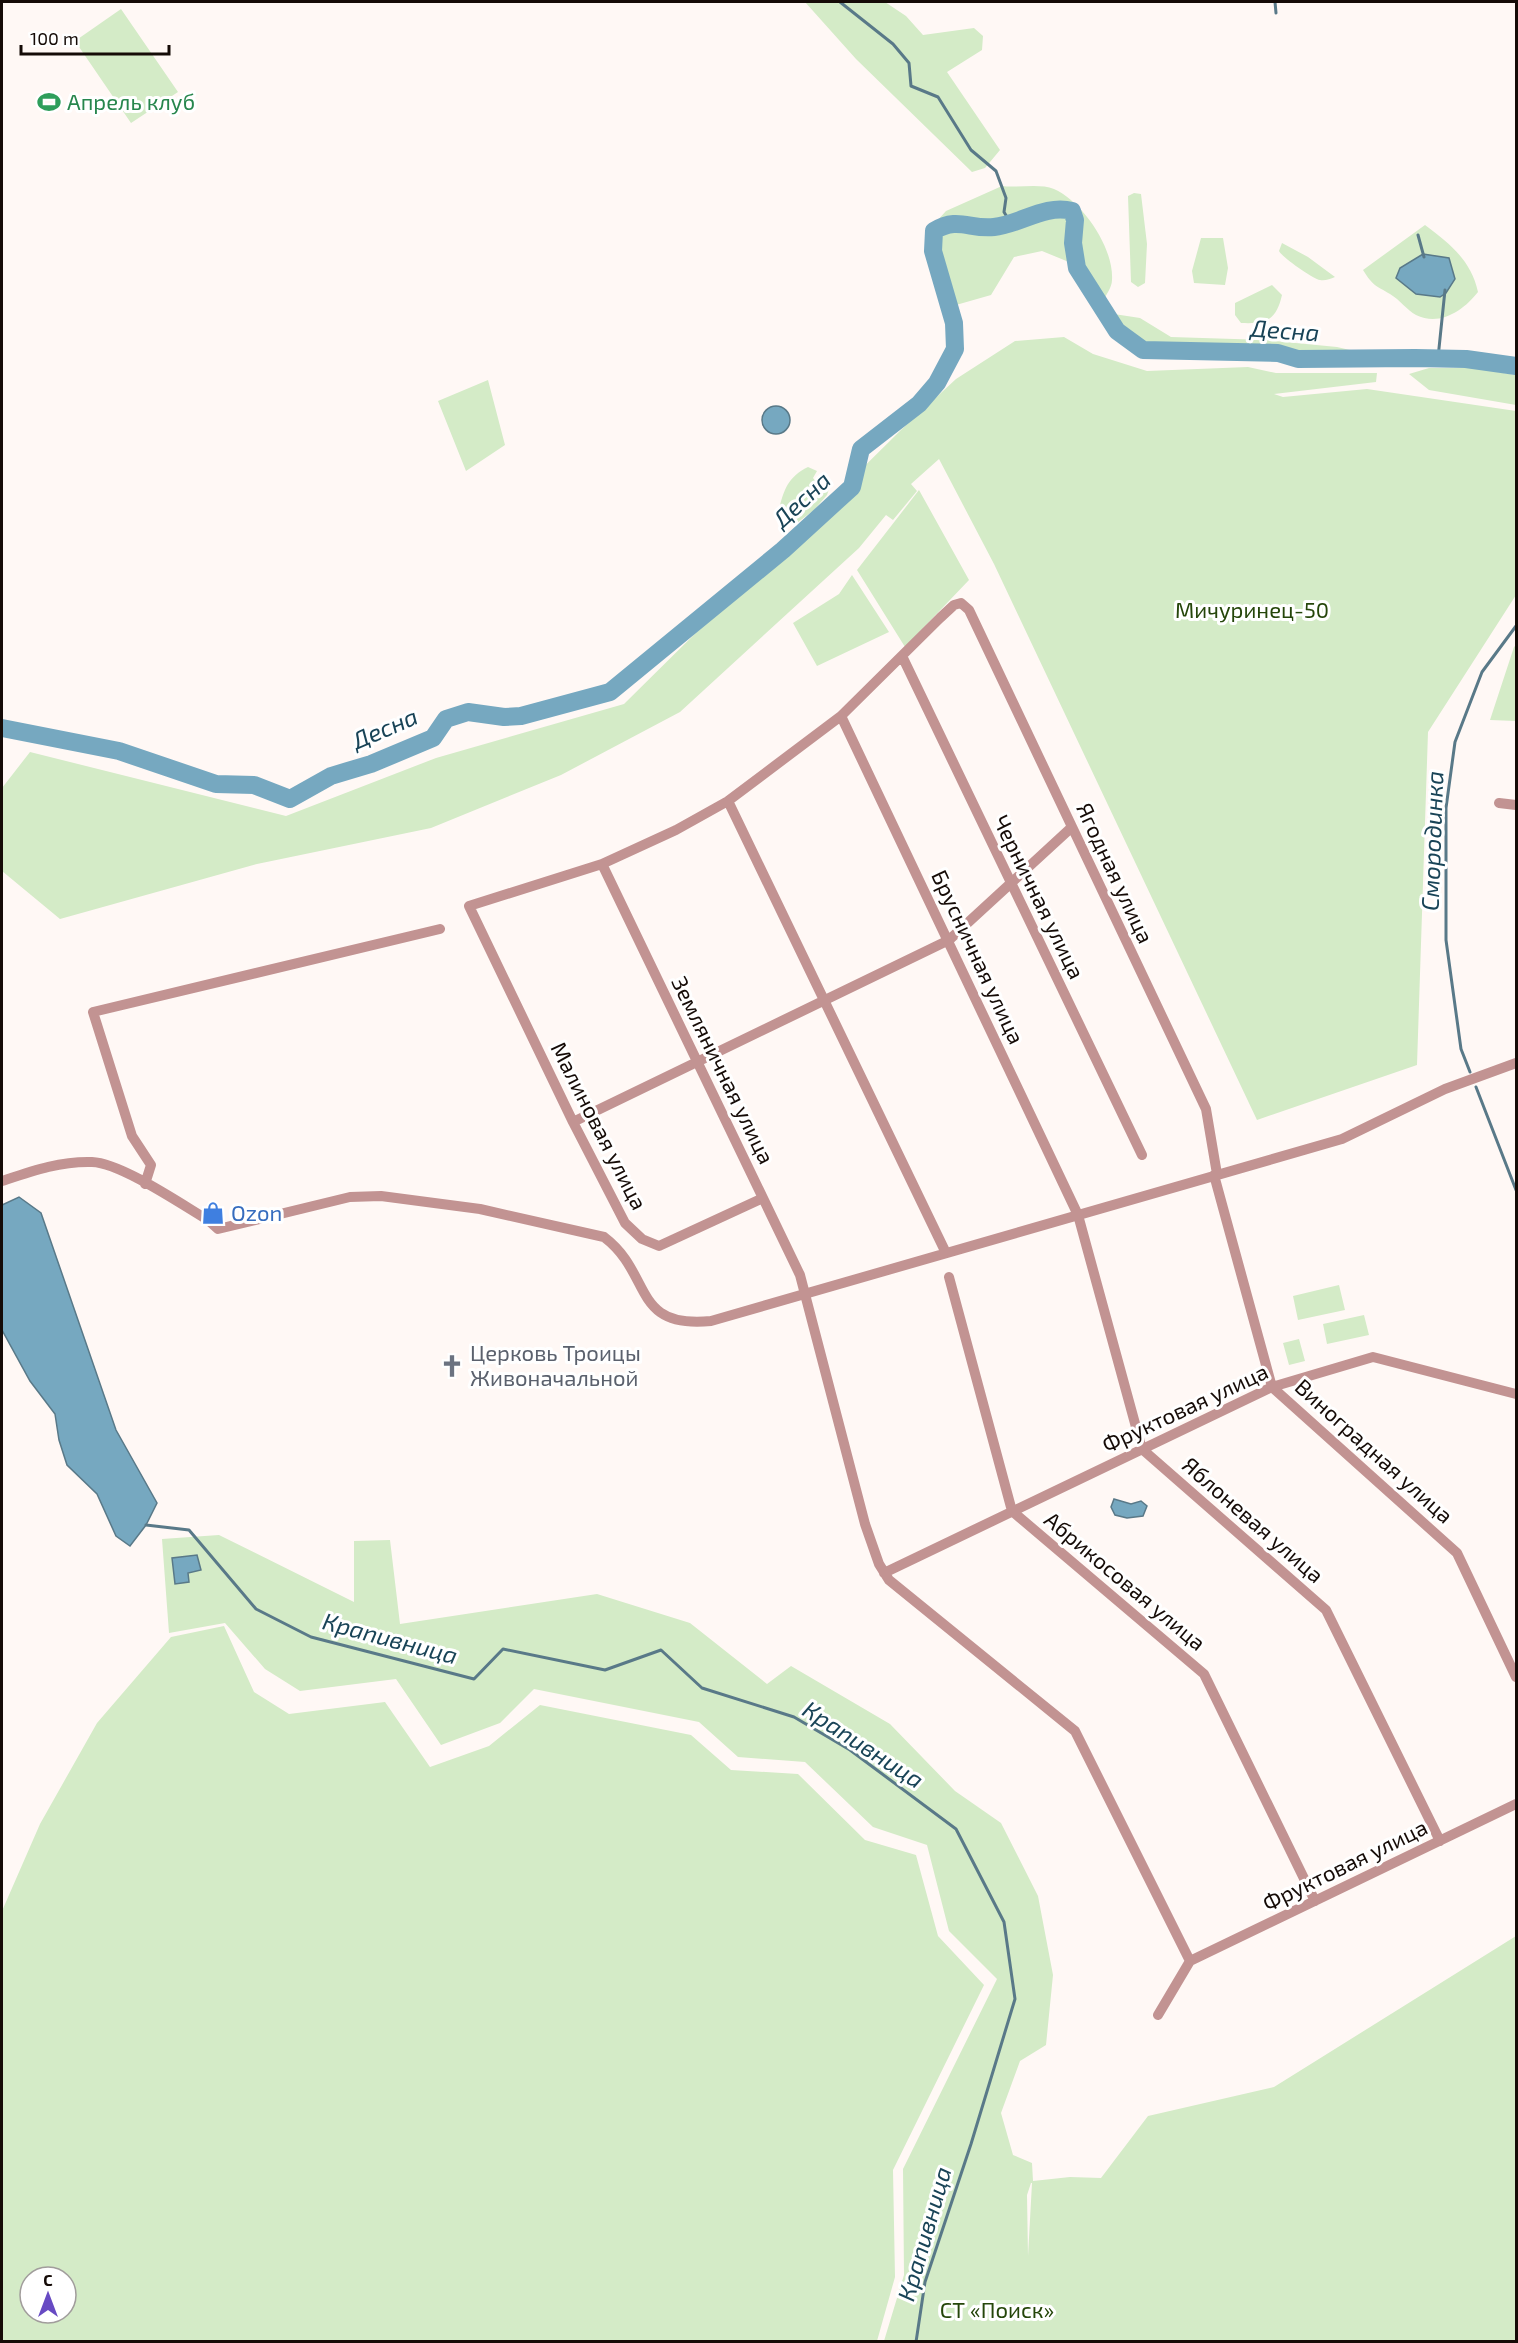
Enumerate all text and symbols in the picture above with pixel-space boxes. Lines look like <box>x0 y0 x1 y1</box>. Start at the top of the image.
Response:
scale bar <box>21 18 170 56</box>
text: 100 m <box>30 27 79 49</box>
place label: Апрель клуб <box>67 88 195 115</box>
sports icon: Апрель клуб <box>36 89 62 115</box>
water label: Десна <box>1249 313 1320 346</box>
water label: Десна <box>765 465 836 534</box>
park label: Мичуринец-50 <box>1175 596 1329 623</box>
water label: Десна <box>346 701 422 755</box>
water label: Смородинка <box>1415 770 1448 911</box>
street label: Ягодная улица <box>1071 798 1160 947</box>
street label: Черничная улица <box>988 810 1091 983</box>
street label: Брусничная улица <box>926 865 1031 1048</box>
street label: Земляничная улица <box>666 972 781 1168</box>
street label: Малиновая улица <box>545 1037 653 1214</box>
place label: Ozon <box>231 1199 282 1225</box>
shop icon: Ozon <box>200 1200 226 1226</box>
place label: Церковь Троицы Живоначальной <box>470 1339 641 1390</box>
church icon: Церковь Троицы Живоначальной <box>439 1353 465 1379</box>
street label: Фруктовая улица <box>1097 1357 1272 1458</box>
street label: Виноградная улица <box>1290 1373 1459 1529</box>
street label: Яблоневая улица <box>1177 1451 1329 1588</box>
street label: Абрикосовая улица <box>1039 1505 1211 1656</box>
water label: Крапивница <box>320 1606 461 1669</box>
water label: Крапивница <box>798 1694 930 1794</box>
street label: Фруктовая улица <box>1258 1813 1432 1916</box>
water label: Крапивница <box>891 2163 957 2304</box>
north arrow <box>18 2265 78 2325</box>
text: С <box>43 2270 53 2289</box>
park label: СТ «Поиск» <box>940 2296 1054 2322</box>

